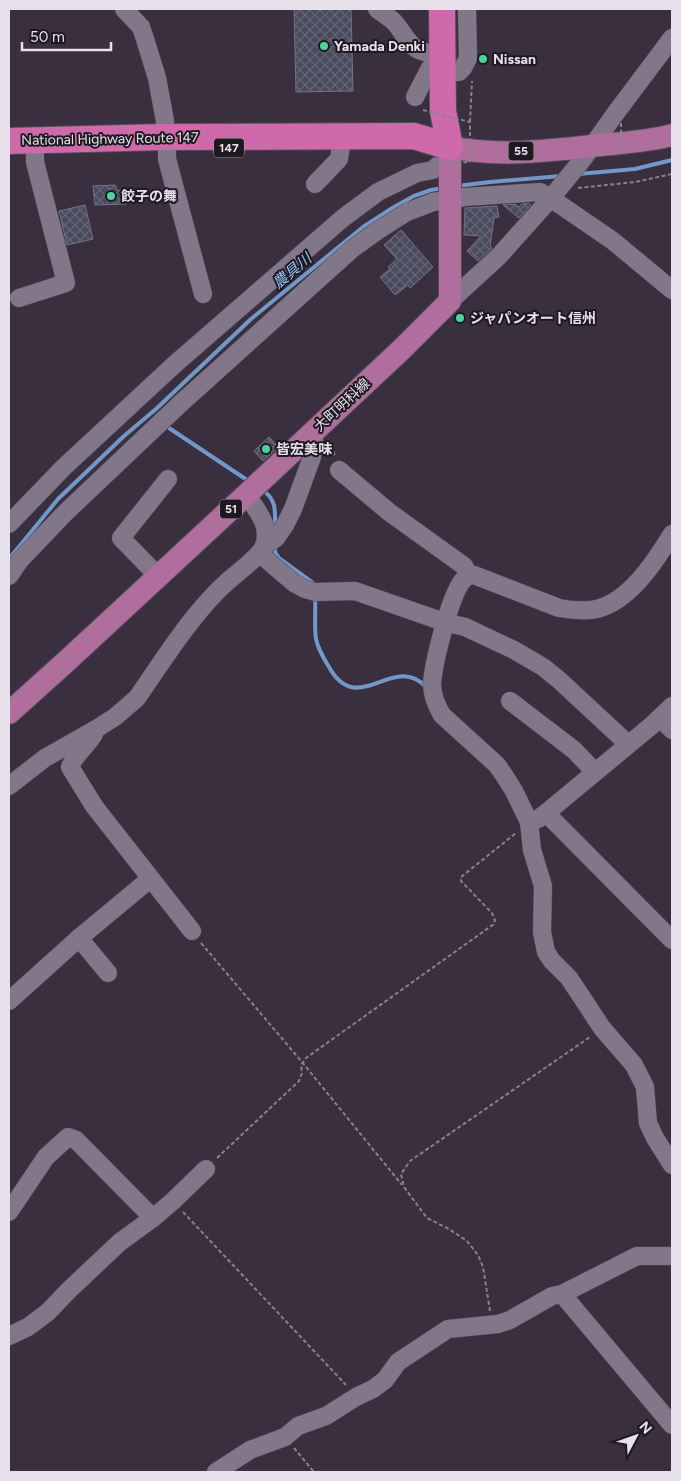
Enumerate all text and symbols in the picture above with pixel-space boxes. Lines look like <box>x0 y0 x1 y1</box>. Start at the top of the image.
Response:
scale bar <box>22 20 111 52</box>
text: 50 m <box>30 28 65 46</box>
place label: Yamada Denki <box>334 38 425 55</box>
marker: Yamada Denki <box>318 40 330 52</box>
place label: Nissan <box>493 51 536 68</box>
marker: Nissan <box>477 53 489 65</box>
street label: National Highway Route 147 <box>21 129 199 149</box>
road number: 147 <box>214 138 244 158</box>
road number: 55 <box>508 142 534 160</box>
place label: 餃子の舞 <box>121 188 177 205</box>
marker: 餃子の舞 <box>105 190 117 202</box>
water label: 農具川 <box>269 248 317 292</box>
place label: ジャパンオート信州 <box>470 310 596 327</box>
marker: ジャパンオート信州 <box>454 312 466 324</box>
street label: 大町明科線 <box>311 375 373 435</box>
place label: 皆宏美味 <box>276 441 333 458</box>
marker: 皆宏美味 <box>260 443 272 455</box>
road number: 51 <box>220 499 242 518</box>
north arrow <box>611 1411 661 1461</box>
text: N <box>635 1418 655 1437</box>

